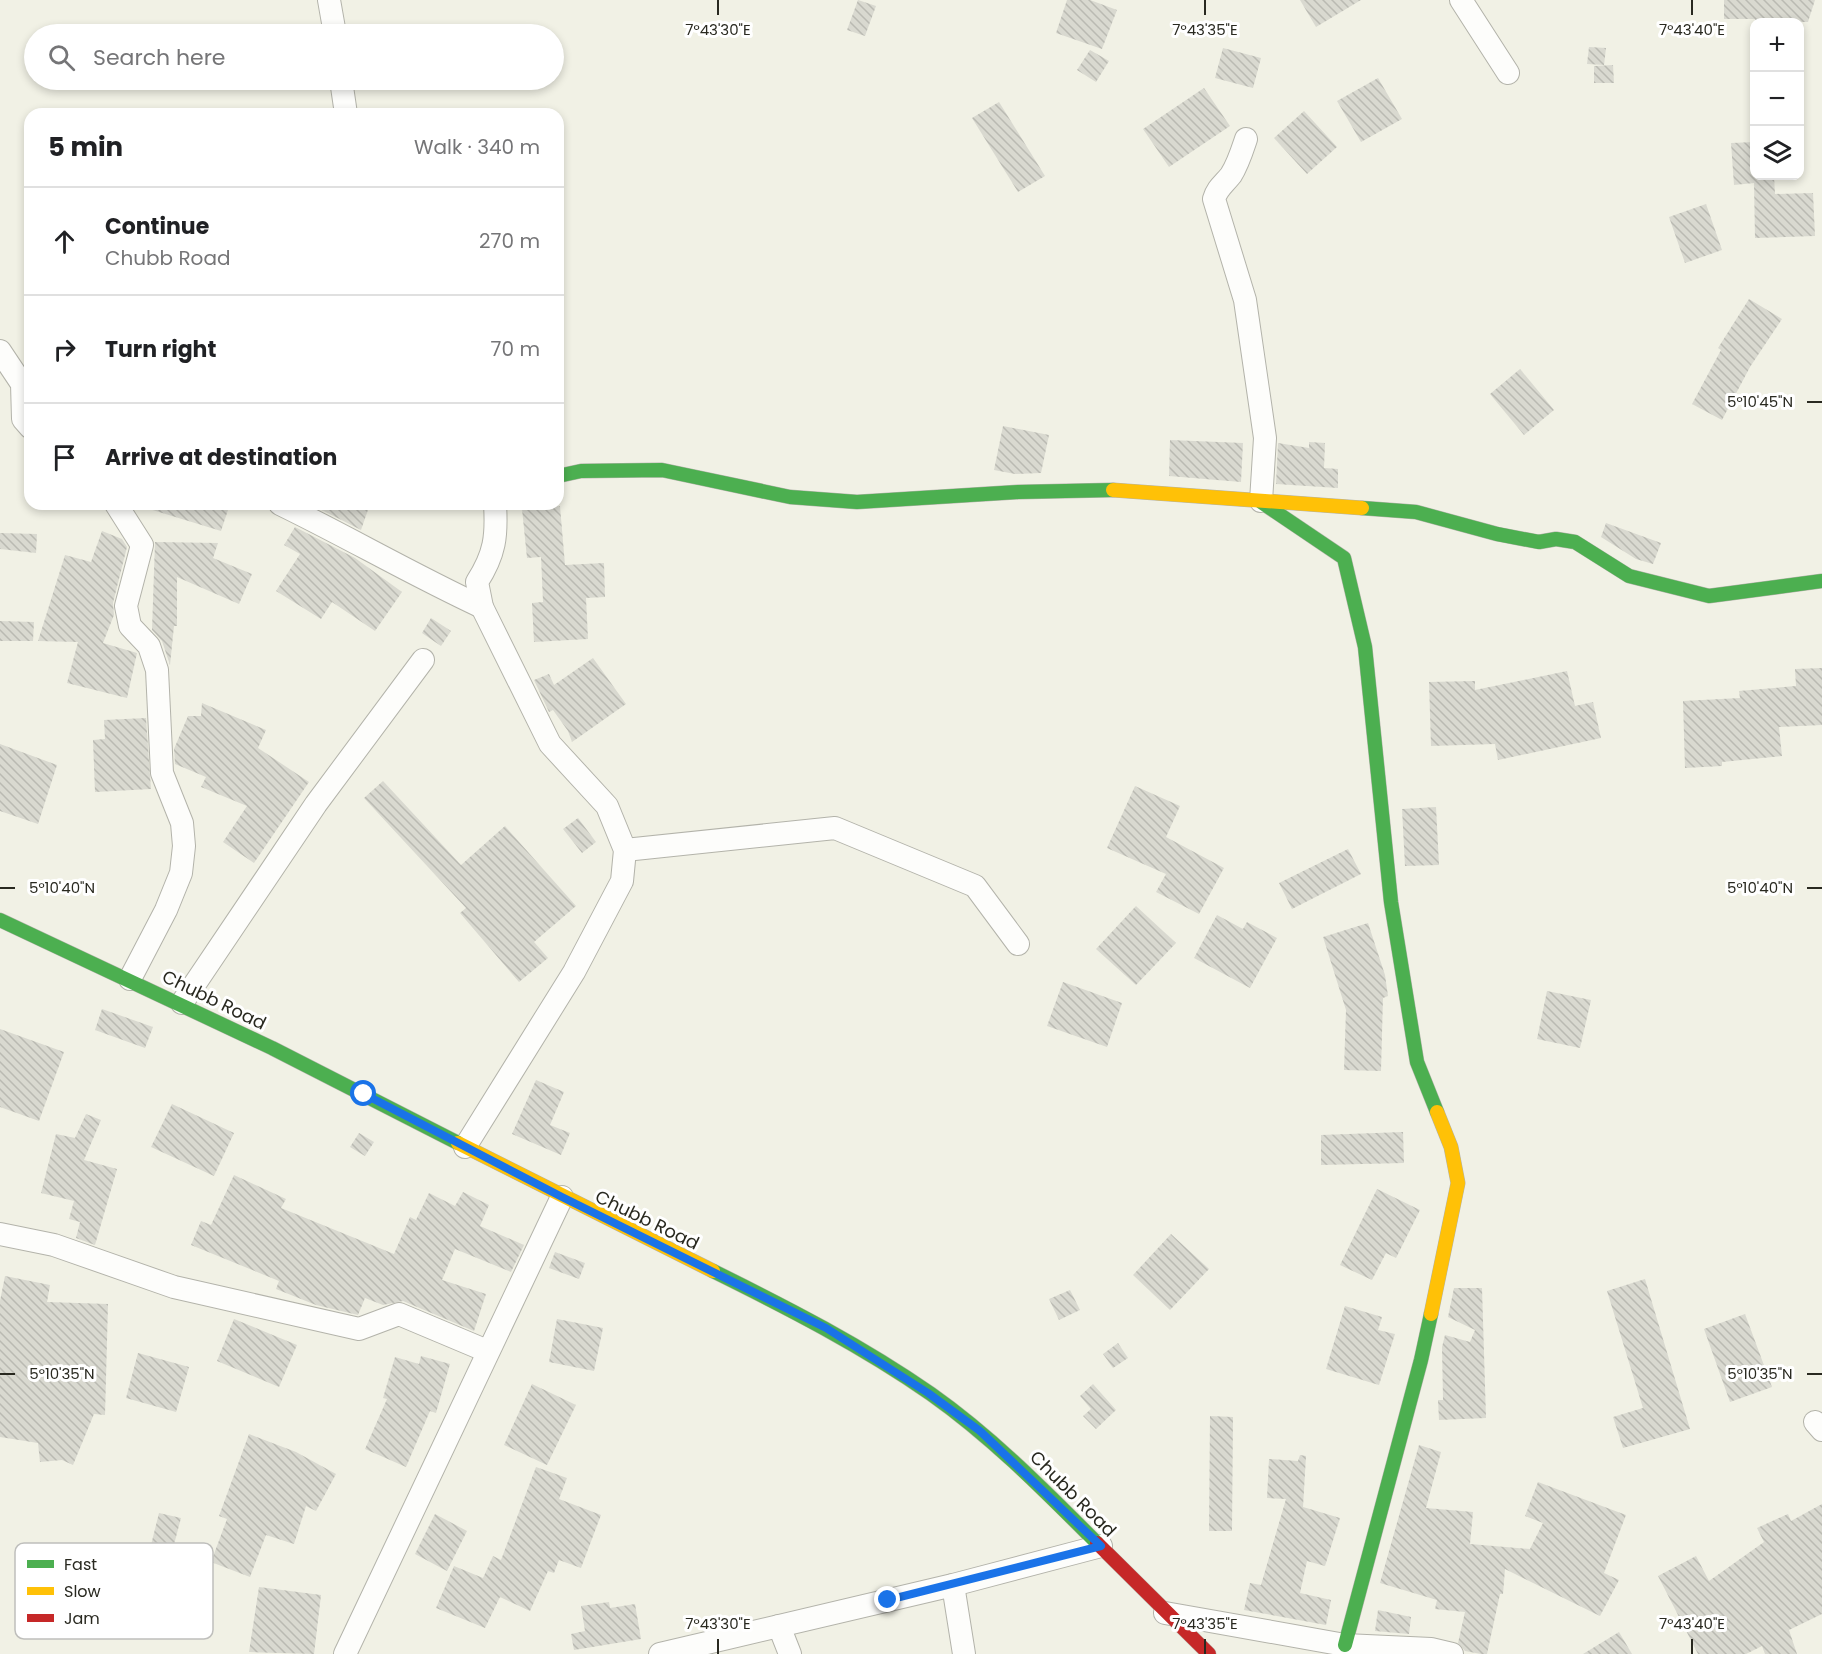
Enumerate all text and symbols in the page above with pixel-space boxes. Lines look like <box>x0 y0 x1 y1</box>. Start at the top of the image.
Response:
map controls <box>1750 18 1804 180</box>
button: + <box>1750 18 1804 72</box>
text: 7°43'30"E <box>685 19 751 40</box>
text: 7°43'35"E <box>1172 19 1238 40</box>
text: 7°43'40"E <box>1659 19 1725 40</box>
search box <box>24 24 564 90</box>
icon: search <box>45 41 78 74</box>
text: Search here <box>93 42 226 73</box>
button: − <box>1750 72 1804 126</box>
button: layers <box>1750 126 1804 180</box>
text: 5 min <box>48 129 123 165</box>
text: Walk · 340 m <box>414 133 540 161</box>
text: Continue <box>105 211 209 242</box>
icon: ahead <box>48 225 81 258</box>
text: 270 m <box>479 227 540 255</box>
text: Chubb Road <box>105 244 230 272</box>
icon: right <box>48 333 81 366</box>
text: Turn right <box>105 334 216 365</box>
text: 70 m <box>491 335 540 363</box>
text: 5°10'45"N <box>1727 391 1793 412</box>
icon: arrive <box>48 441 81 474</box>
text: Arrive at destination <box>105 442 337 473</box>
text: 5°10'40"N <box>29 877 95 898</box>
text: 5°10'40"N <box>1727 877 1793 898</box>
street label: Chubb Road <box>158 964 270 1036</box>
route start <box>350 1080 376 1106</box>
street label: Chubb Road <box>591 1184 703 1256</box>
text: 5°10'35"N <box>29 1363 95 1384</box>
text: 5°10'35"N <box>1727 1363 1793 1384</box>
street label: Chubb Road <box>1025 1445 1122 1542</box>
legend <box>15 1543 213 1639</box>
text: Fast <box>64 1553 97 1576</box>
text: Slow <box>64 1580 101 1603</box>
route end <box>874 1586 900 1612</box>
text: Jam <box>64 1607 100 1630</box>
text: 7°43'30"E <box>685 1613 751 1634</box>
text: 7°43'35"E <box>1172 1613 1238 1634</box>
text: 7°43'40"E <box>1659 1613 1725 1634</box>

